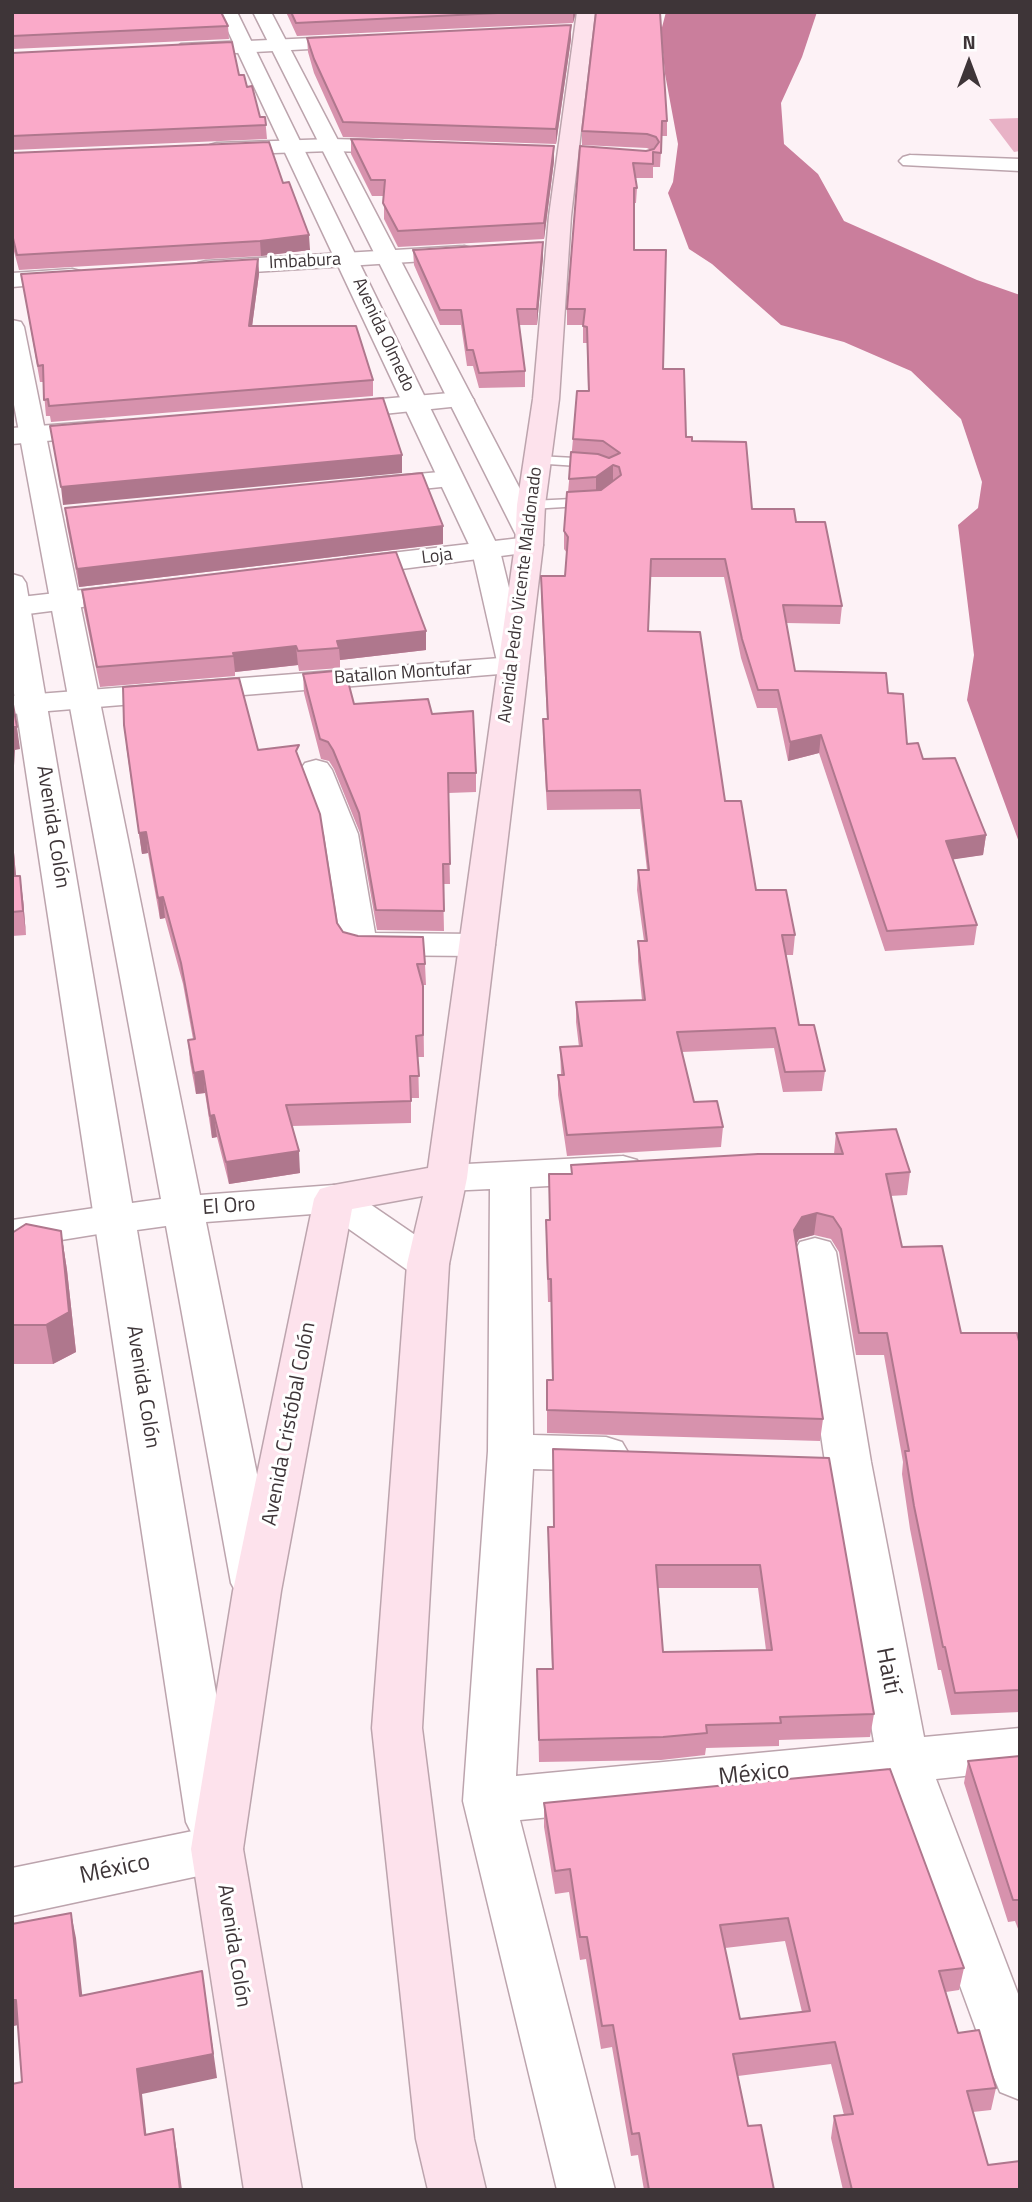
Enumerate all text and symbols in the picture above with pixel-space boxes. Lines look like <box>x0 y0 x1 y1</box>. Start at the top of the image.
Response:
text: N <box>962 27 976 56</box>
north arrow <box>934 28 1004 98</box>
street label: Imbabura <box>268 249 342 275</box>
street label: Avenida Olmedo <box>347 275 419 395</box>
street label: Avenida Pedro Vicente Maldonado <box>495 466 547 724</box>
street label: Loja <box>420 544 454 570</box>
street label: Batallon Montufar <box>333 658 473 690</box>
street label: Avenida Colón <box>30 764 74 890</box>
street label: El Oro <box>202 1193 256 1221</box>
street label: Avenida Cristóbal Colón <box>258 1320 322 1528</box>
street label: Avenida Colón <box>120 1324 164 1450</box>
street label: Haití <box>868 1645 906 1697</box>
street label: México <box>717 1757 791 1793</box>
street label: México <box>77 1849 153 1891</box>
street label: Avenida Colón <box>211 1883 255 2009</box>

